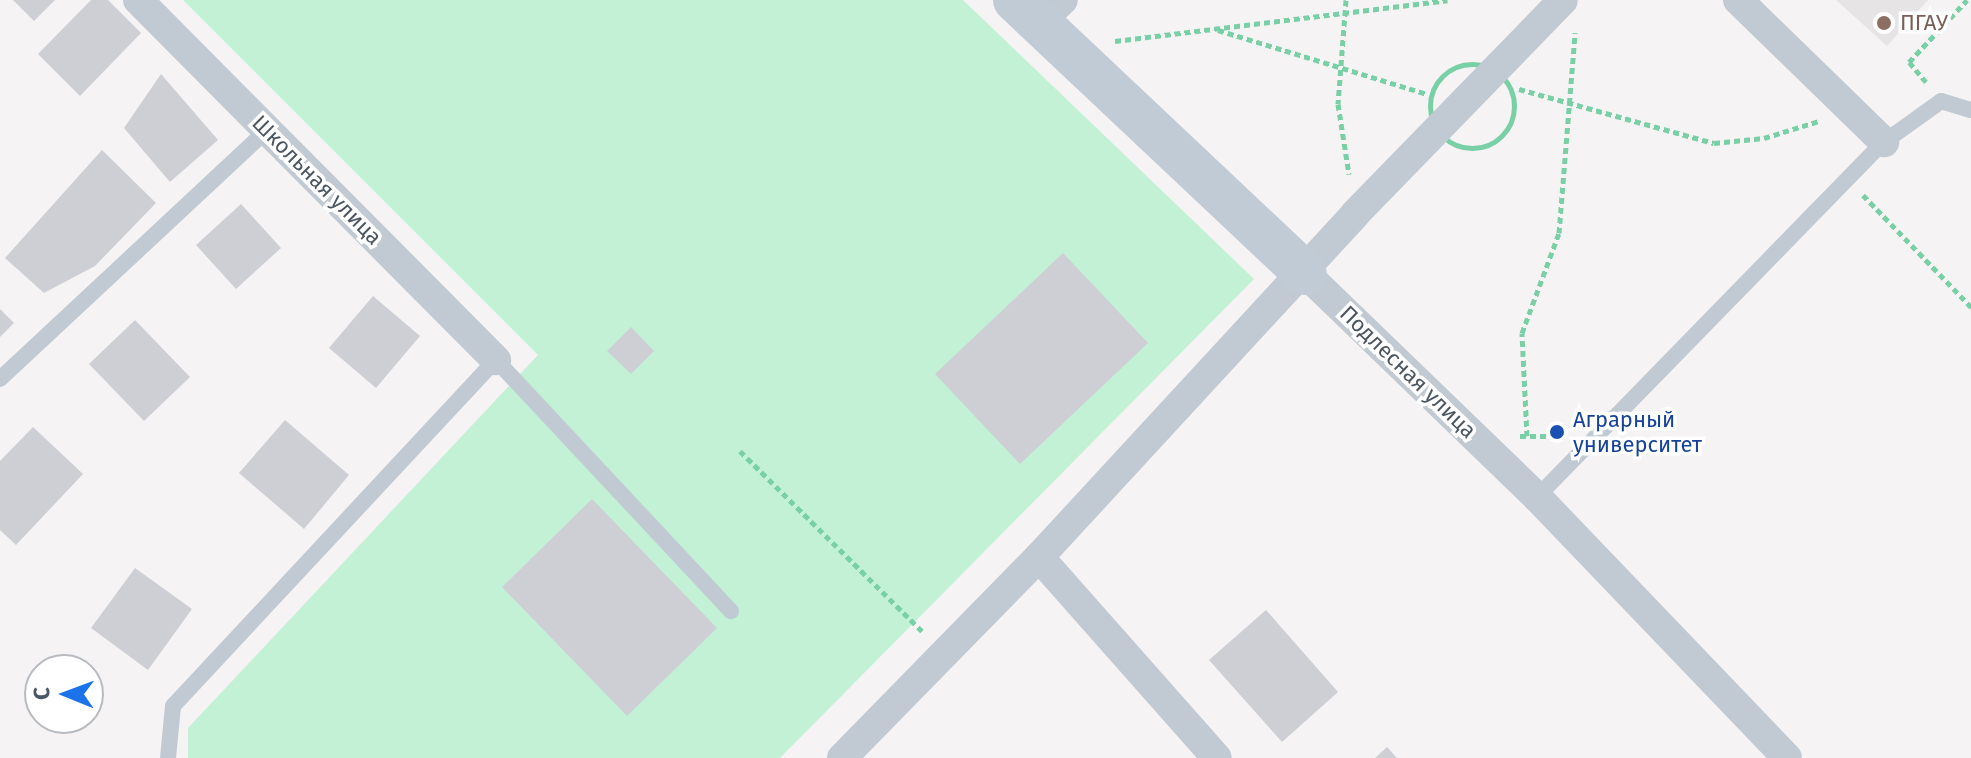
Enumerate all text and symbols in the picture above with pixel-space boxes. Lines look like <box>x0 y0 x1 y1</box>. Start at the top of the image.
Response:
place label: ПГАУ <box>1900 10 1948 36</box>
marker: ПГАУ <box>1875 14 1893 32</box>
street label: Школьная улица <box>247 110 387 250</box>
street label: Подлесная улица <box>1334 300 1482 444</box>
place label: Аграрный университет <box>1573 406 1702 458</box>
marker: Аграрный университет <box>1548 423 1566 441</box>
north arrow <box>24 654 104 734</box>
text: С <box>28 687 55 700</box>

